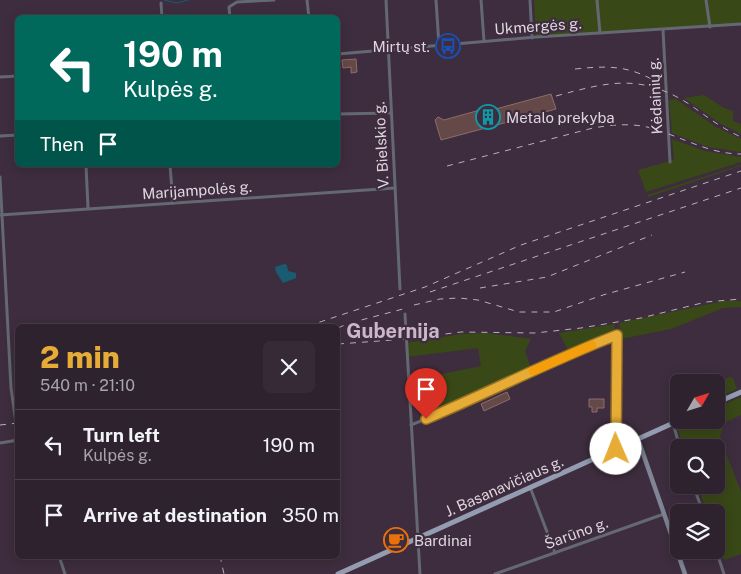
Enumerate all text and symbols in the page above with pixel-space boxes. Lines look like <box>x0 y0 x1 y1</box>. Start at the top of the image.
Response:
street label: Ukmergės g. <box>494 14 582 38</box>
bus stop icon: Mirtų st. <box>435 33 461 59</box>
text: 190 m <box>123 34 223 75</box>
icon: left <box>40 35 105 100</box>
place label: Mirtų st. <box>373 38 430 55</box>
street label: Kėdainių g. <box>645 57 665 135</box>
text: Kulpės g. <box>123 76 217 102</box>
street label: V. Bielskio g. <box>370 101 392 189</box>
building icon: Metalo prekyba <box>475 104 501 130</box>
place label: Metalo prekyba <box>506 109 615 126</box>
icon: arrive <box>94 130 122 158</box>
text: Then <box>40 133 84 155</box>
street label: Marijampolės g. <box>141 178 253 202</box>
district label: Gubernija <box>346 319 440 343</box>
text: 2 min <box>40 339 120 375</box>
button: close <box>263 341 315 393</box>
pin <box>405 368 447 419</box>
north arrow <box>670 374 725 429</box>
map controls <box>670 374 725 559</box>
icon: arrive <box>412 375 440 403</box>
text: 540 m · 21:10 <box>40 376 135 395</box>
position arrow <box>589 422 641 474</box>
text: Turn left <box>83 424 160 446</box>
icon: left <box>40 431 68 459</box>
text: 190 m <box>263 434 315 456</box>
button: search <box>670 439 725 494</box>
text: Kulpės g. <box>83 446 152 465</box>
street label: J. Basanavičiaus g. <box>442 452 566 520</box>
icon: arrive <box>40 501 68 529</box>
text: Arrive at destination <box>83 504 267 526</box>
text: 350 m <box>282 504 339 526</box>
button: layers <box>670 504 725 559</box>
street label: Šarūno g. <box>542 514 610 552</box>
cafe icon: Bardinai <box>383 527 409 553</box>
place label: Bardinai <box>414 532 472 549</box>

